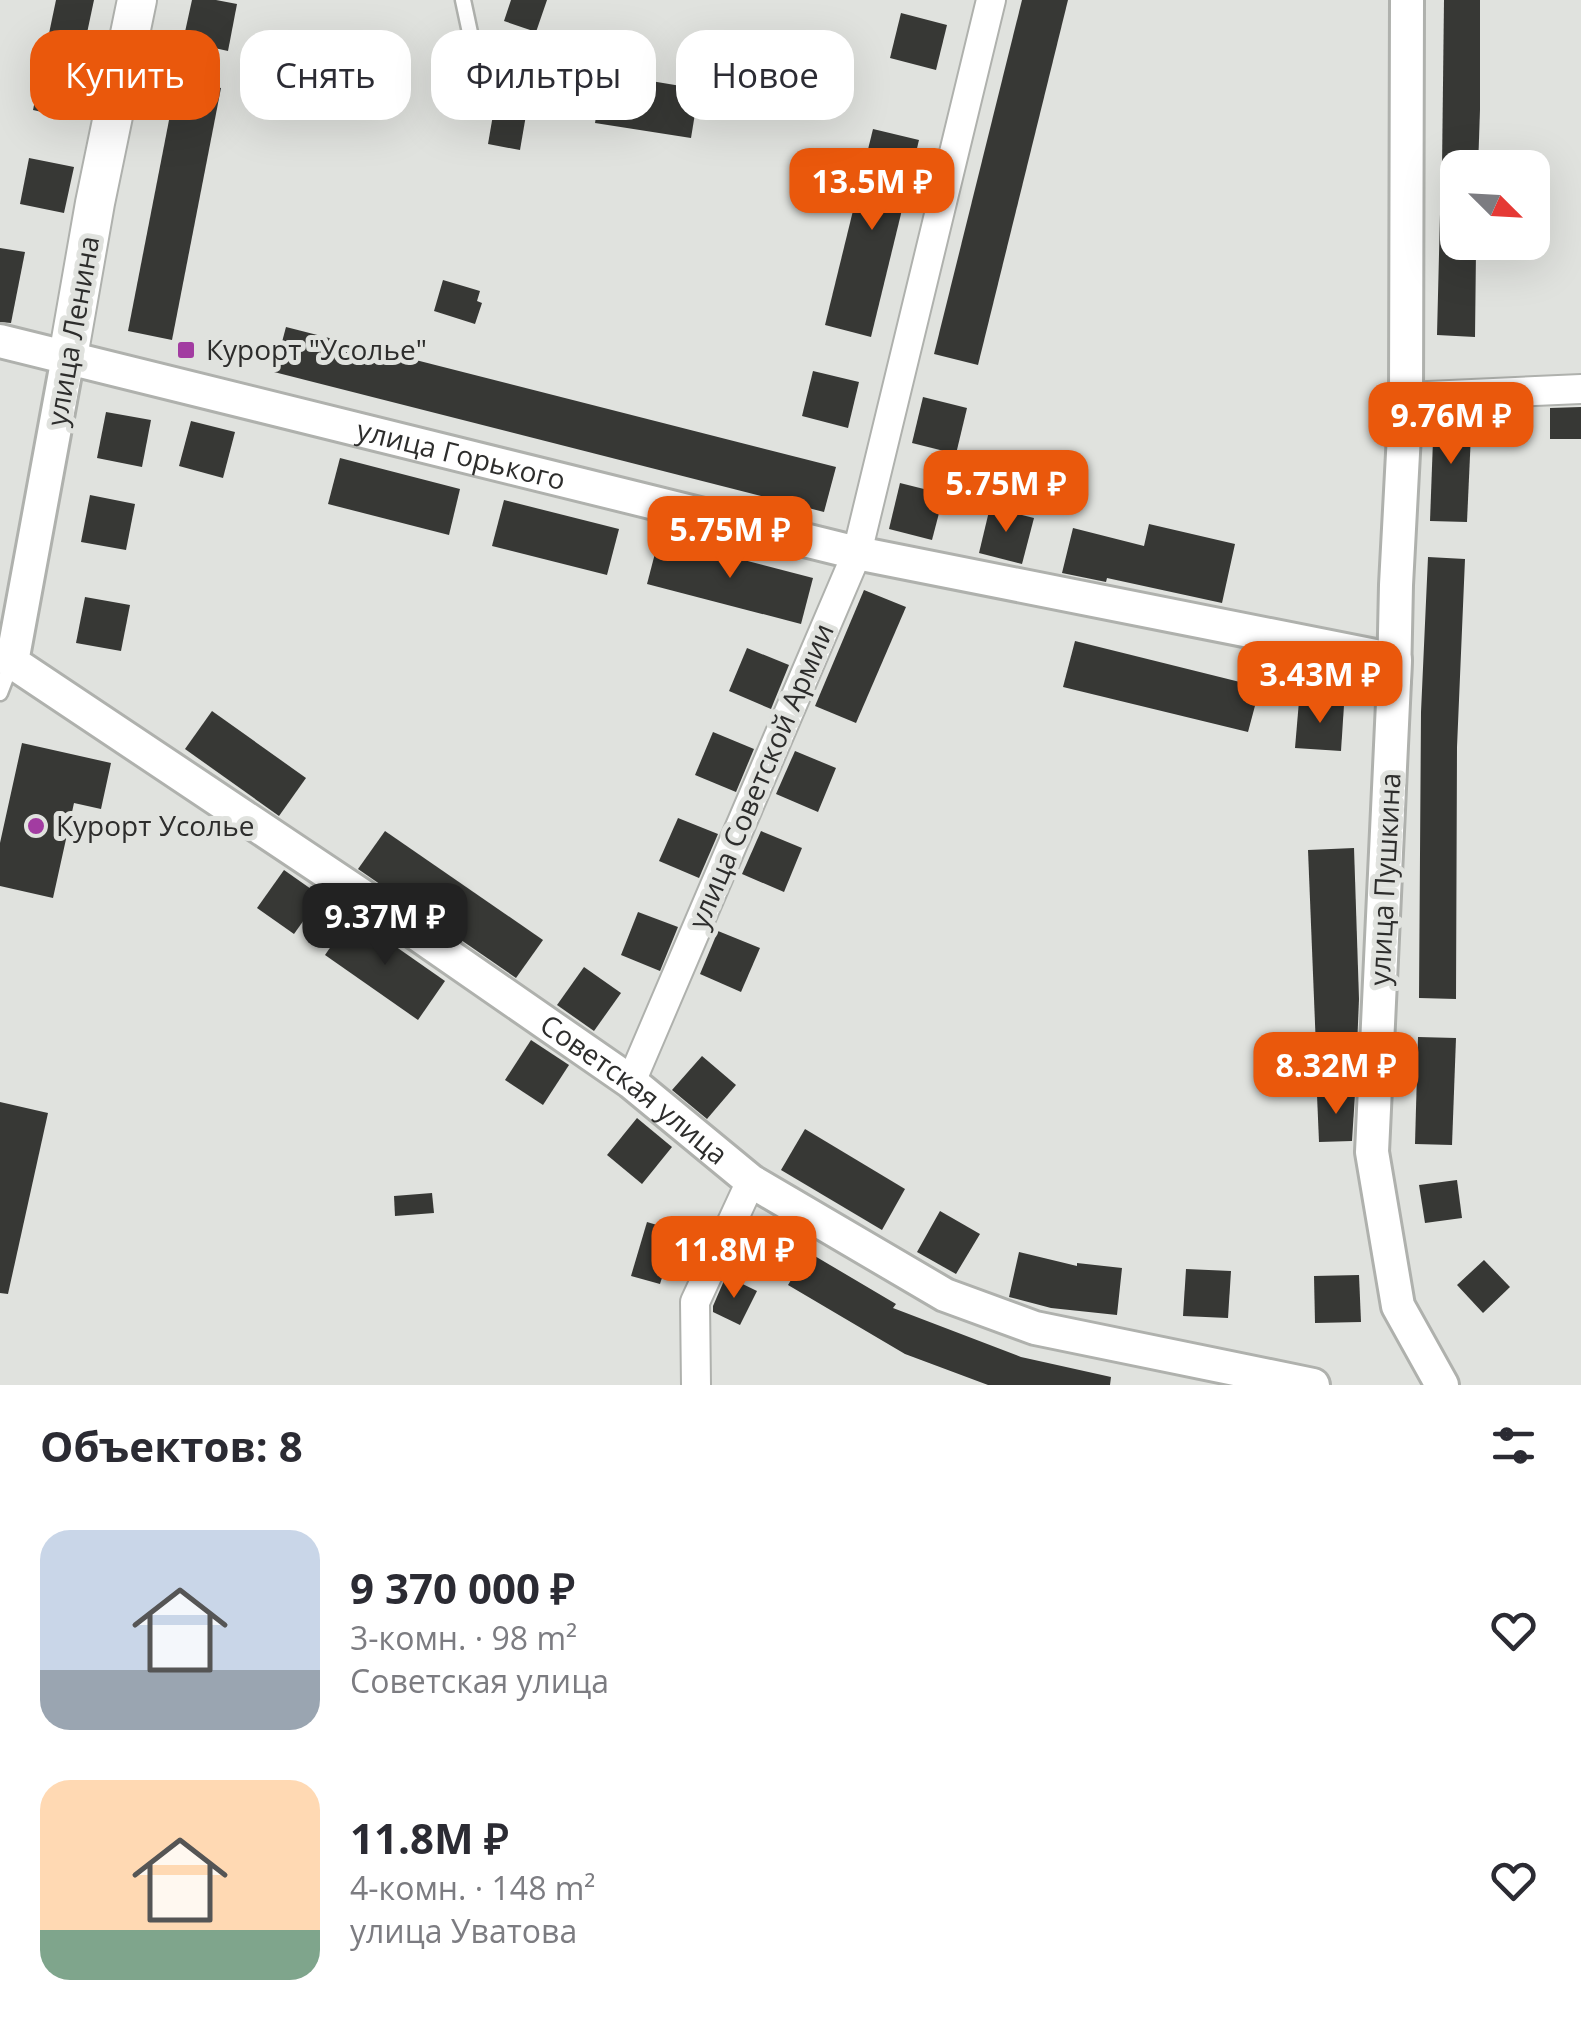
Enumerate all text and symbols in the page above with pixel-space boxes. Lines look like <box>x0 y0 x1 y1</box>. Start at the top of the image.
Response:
chip: Купить <box>30 30 220 120</box>
chip: Снять <box>240 30 411 120</box>
chip: Фильтры <box>431 30 656 120</box>
chip: Новое <box>676 30 854 120</box>
pin: 13.5M ₽ <box>780 148 964 233</box>
north arrow <box>1440 150 1550 260</box>
map controls <box>1440 150 1550 260</box>
text: 13.5M ₽ <box>811 159 933 202</box>
street label: улица Ленина <box>37 233 107 429</box>
place label: Курорт "Усолье" <box>206 330 427 368</box>
marker: Курорт "Усолье" <box>175 339 197 361</box>
pin: 9.76M ₽ <box>1359 382 1543 467</box>
text: 9.76M ₽ <box>1390 393 1512 436</box>
street label: улица Горького <box>353 410 570 498</box>
pin: 5.75M ₽ <box>914 450 1098 535</box>
text: 5.75M ₽ <box>945 461 1067 504</box>
pin: 5.75M ₽ <box>638 496 822 581</box>
text: 5.75M ₽ <box>669 507 791 550</box>
street label: улица Советской Армии <box>678 617 842 934</box>
pin: 3.43M ₽ <box>1228 641 1412 726</box>
text: 3.43M ₽ <box>1259 652 1381 695</box>
street label: улица Пушкина <box>1359 772 1409 986</box>
place label: Курорт Усолье <box>56 806 254 844</box>
marker: Курорт Усолье <box>25 815 47 837</box>
pin: 9.37M ₽ <box>293 883 477 968</box>
text: 9.37M ₽ <box>324 894 446 937</box>
street label: Советская улица <box>533 1005 736 1172</box>
pin: 8.32M ₽ <box>1244 1032 1428 1117</box>
text: 8.32M ₽ <box>1275 1043 1397 1086</box>
pin: 11.8M ₽ <box>642 1216 826 1301</box>
text: 11.8M ₽ <box>673 1227 795 1270</box>
text: Объектов: 8 <box>40 1417 303 1474</box>
icon: filters <box>1486 1418 1541 1473</box>
text: 9 370 000 ₽ <box>350 1559 575 1616</box>
icon: home <box>120 1570 240 1690</box>
icon: heart <box>1486 1603 1541 1658</box>
text: 3-комн. · 98 m² <box>350 1616 577 1659</box>
text: Советская улица <box>350 1659 609 1702</box>
text: 11.8M ₽ <box>350 1809 509 1866</box>
icon: home <box>120 1820 240 1940</box>
icon: heart <box>1486 1853 1541 1908</box>
text: 4-комн. · 148 m² <box>350 1866 595 1909</box>
text: улица Уватова <box>350 1909 577 1952</box>

